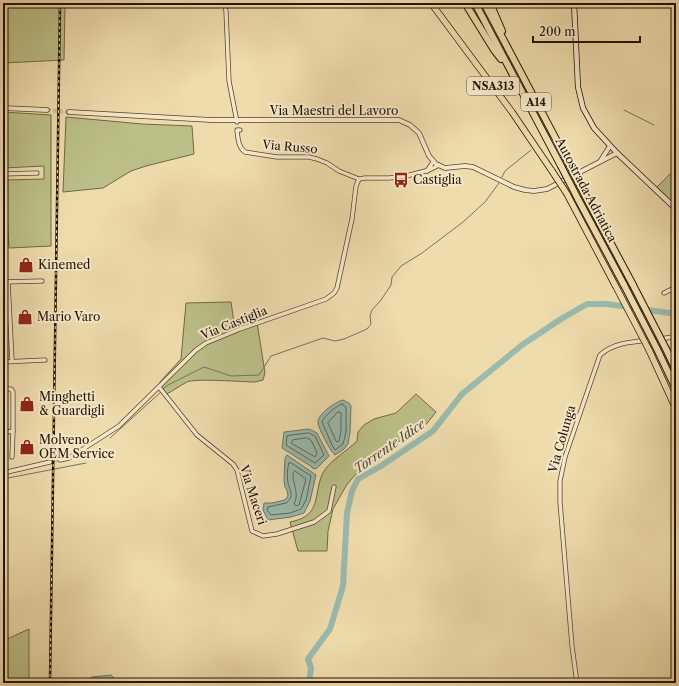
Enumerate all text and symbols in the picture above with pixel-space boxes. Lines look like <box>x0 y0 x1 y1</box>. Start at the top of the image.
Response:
scale bar <box>533 18 640 44</box>
text: 200 m <box>539 24 576 39</box>
road number: NSA313 <box>467 77 519 95</box>
road number: A14 <box>521 93 551 111</box>
street label: Via Maestri del Lavoro <box>269 103 398 118</box>
street label: Autostrada Adriatica <box>552 134 621 245</box>
street label: Via Russo <box>261 137 318 156</box>
bus stop icon: Castiglia <box>392 171 410 189</box>
place label: Castiglia <box>413 172 462 187</box>
shop icon: Kinemed <box>17 256 35 274</box>
place label: Kinemed <box>38 257 91 272</box>
street label: Via Castiglia <box>198 302 270 343</box>
shop icon: Mario Varo <box>16 308 34 326</box>
place label: Mario Varo <box>37 309 100 324</box>
place label: Minghetti & Guardigli <box>39 389 105 418</box>
shop icon: Minghetti & Guardigli <box>18 395 36 413</box>
street label: Via Colunga <box>544 403 578 475</box>
water label: Torrente Idice <box>350 415 428 476</box>
place label: Molveno OEM Service <box>39 432 115 461</box>
shop icon: Molveno OEM Service <box>18 438 36 456</box>
street label: Via Maceri <box>236 462 270 527</box>

